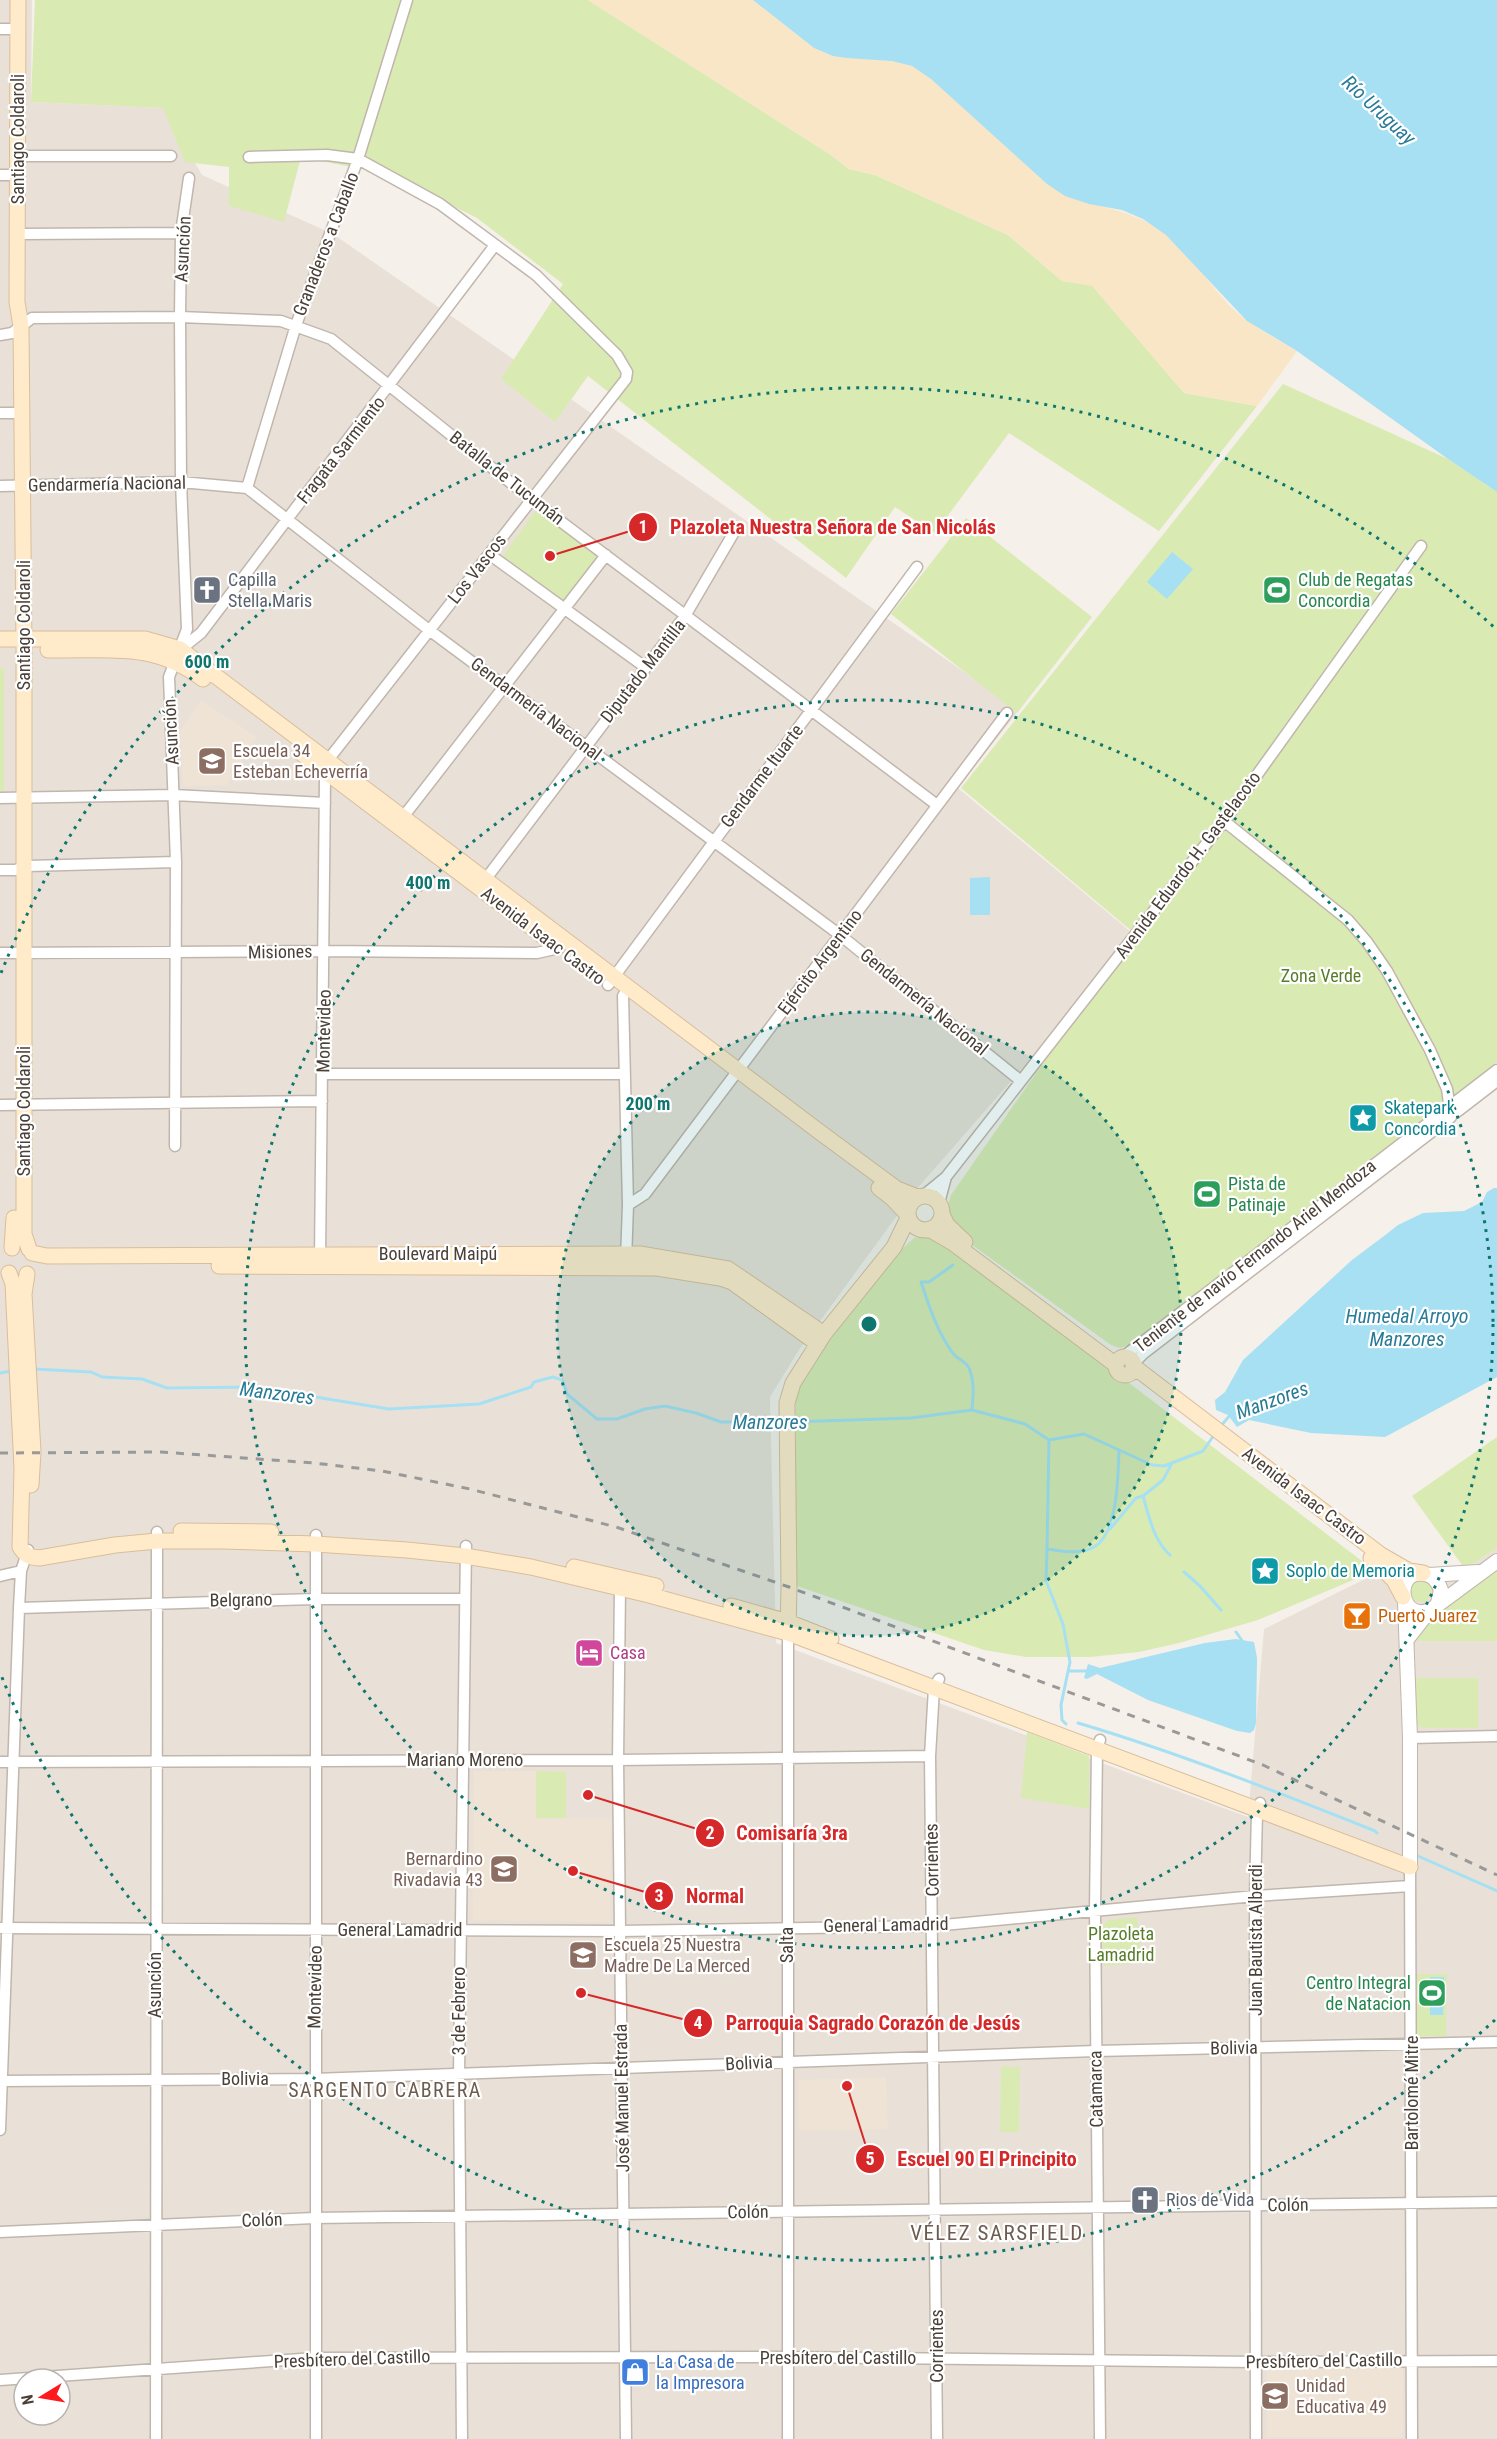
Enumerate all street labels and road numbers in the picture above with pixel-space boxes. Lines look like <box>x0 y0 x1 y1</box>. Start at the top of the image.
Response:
street label: Santiago Coldaroli <box>7 74 28 204</box>
street label: Granaderos a Caballo <box>288 169 363 319</box>
street label: Asunción <box>170 215 195 283</box>
street label: Fragata Sarmiento <box>292 392 389 507</box>
street label: Batalla de Tucumán <box>446 426 569 529</box>
street label: Gendarmería Nacional <box>28 472 186 495</box>
street label: Los Vascos <box>443 530 510 607</box>
street label: Santiago Coldaroli <box>13 560 34 690</box>
street label: Diputado Mantilla <box>596 615 689 727</box>
street label: Gendarmería Nacional <box>467 653 606 765</box>
street label: Asunción <box>158 698 183 766</box>
street label: Gendarme Ituarte <box>716 720 807 831</box>
street label: Avenida Eduardo H. Gastelacoto <box>1110 767 1265 962</box>
street label: Avenida Isaac Castro <box>477 882 609 989</box>
street label: Ejército Argentino <box>773 905 866 1019</box>
street label: Misiones <box>248 940 312 963</box>
street label: Gendarmería Nacional <box>856 944 992 1059</box>
street label: Montevideo <box>312 989 335 1073</box>
street label: Santiago Coldaroli <box>13 1046 34 1176</box>
street label: Teniente de navío Fernando Ariel Mendoza <box>1130 1155 1380 1357</box>
street label: Boulevard Maipú <box>379 1243 497 1264</box>
street label: Avenida Isaac Castro <box>1238 1442 1370 1549</box>
street label: Belgrano <box>209 1588 273 1611</box>
street label: Mariano Moreno <box>407 1749 523 1770</box>
street label: Corrientes <box>920 1823 943 1897</box>
street label: Juan Bautista Alberdi <box>1245 1864 1266 2016</box>
street label: General Lamadrid <box>823 1913 949 1936</box>
street label: General Lamadrid <box>337 1919 463 1940</box>
street label: Salta <box>776 1927 797 1963</box>
street label: Montevideo <box>303 1945 326 2029</box>
street label: Asunción <box>144 1952 165 2018</box>
street label: 3 de Febrero <box>448 1967 469 2055</box>
street label: José Manuel Estrada <box>610 2024 633 2173</box>
street label: Bartolomé Mitre <box>1401 2036 1422 2150</box>
street label: Bolivia <box>1210 2037 1258 2058</box>
street label: Catamarca <box>1084 2050 1107 2128</box>
street label: Bolivia <box>725 2051 773 2074</box>
street label: Bolivia <box>221 2068 269 2089</box>
street label: Colón <box>1267 2194 1309 2215</box>
street label: Colón <box>727 2201 769 2222</box>
street label: Colón <box>241 2208 283 2231</box>
street label: Corrientes <box>926 2309 947 2383</box>
street label: Presbítero del Castillo <box>273 2345 431 2372</box>
street label: Presbítero del Castillo <box>760 2347 916 2368</box>
street label: Presbítero del Castillo <box>1245 2349 1403 2372</box>

